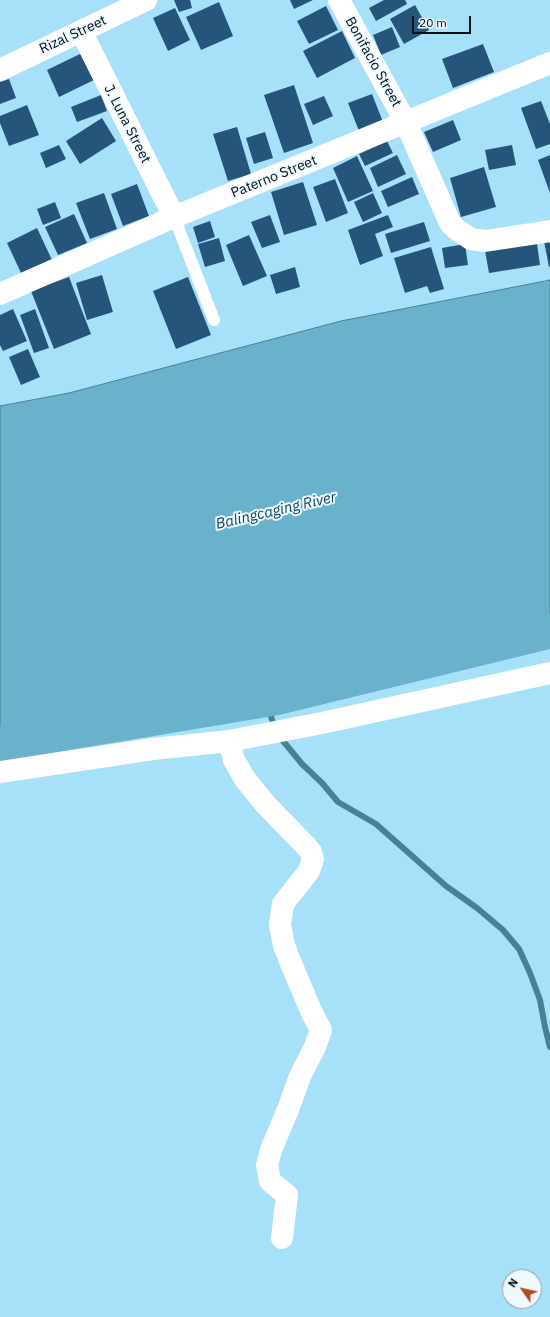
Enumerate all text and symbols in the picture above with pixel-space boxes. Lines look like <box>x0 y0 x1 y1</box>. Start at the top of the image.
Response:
scale bar <box>414 8 473 34</box>
street label: Rizal Street <box>37 12 109 58</box>
street label: Bonifacio Street <box>341 14 405 110</box>
text: 20 m <box>419 15 447 30</box>
street label: J. Luna Street <box>100 82 154 166</box>
street label: Paterno Street <box>229 152 319 202</box>
water label: Balingcaging River <box>214 488 338 534</box>
north arrow <box>502 1269 542 1309</box>
text: N <box>505 1276 521 1290</box>

